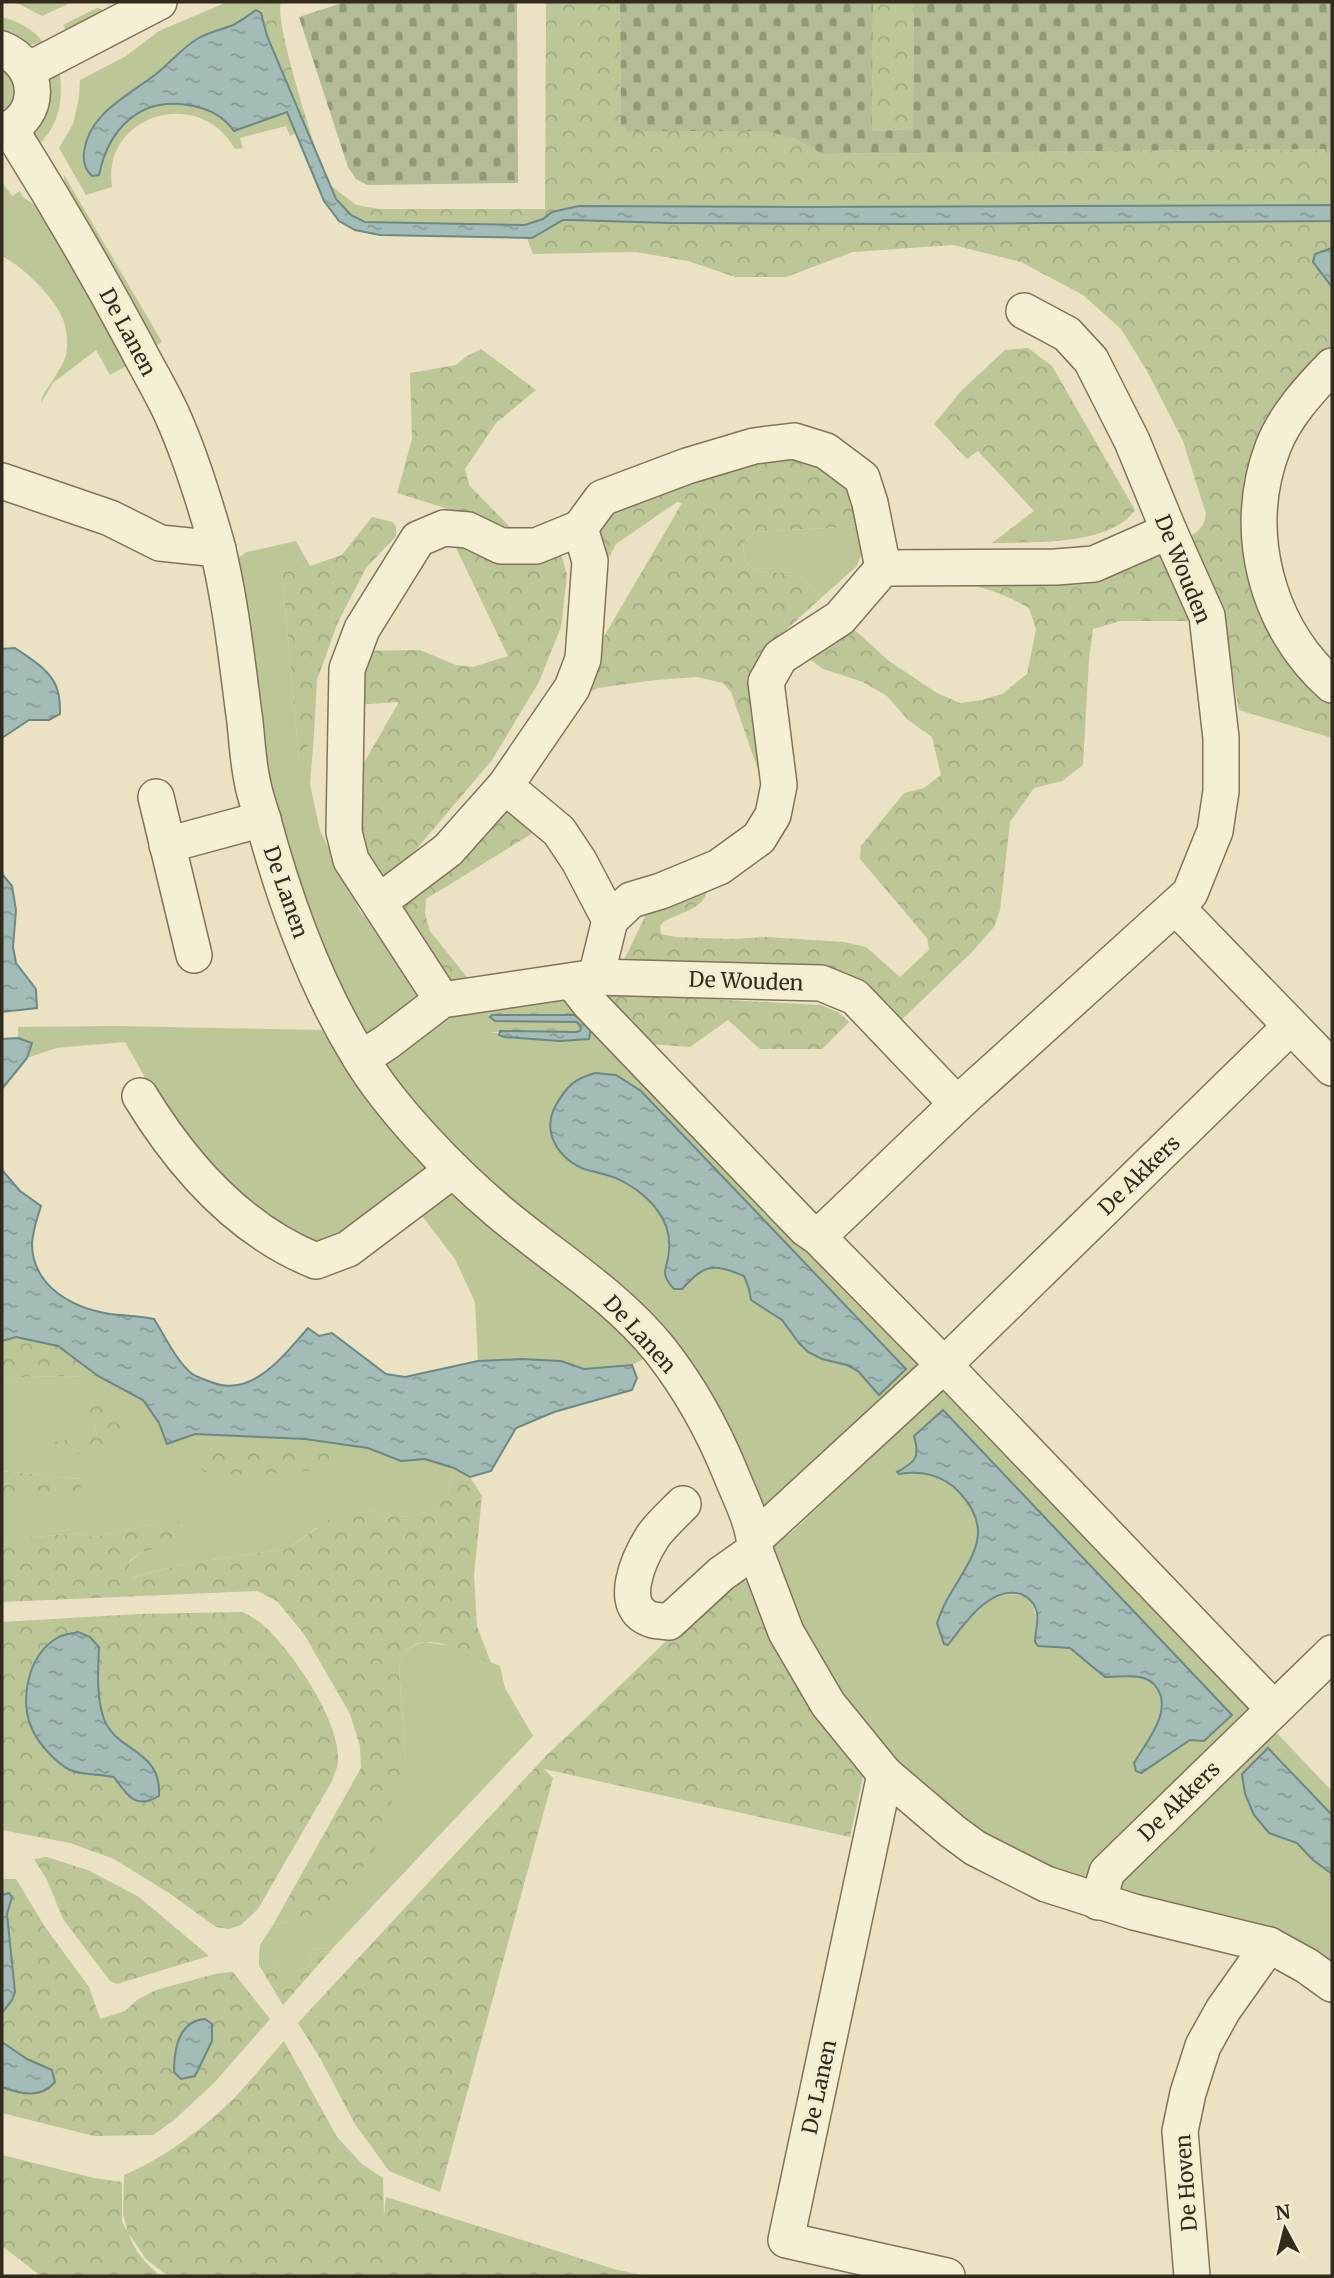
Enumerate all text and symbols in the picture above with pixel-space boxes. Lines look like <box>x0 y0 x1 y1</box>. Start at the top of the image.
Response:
street label: De Lanen <box>94 283 162 381</box>
street label: De Wouden <box>1149 511 1217 628</box>
street label: De Lanen <box>258 842 314 942</box>
street label: De Wouden <box>688 965 804 997</box>
street label: De Akkers <box>1092 1129 1186 1221</box>
street label: De Lanen <box>598 1289 682 1379</box>
street label: De Akkers <box>1132 1755 1226 1847</box>
street label: De Lanen <box>796 2037 842 2137</box>
street label: De Hoven <box>1169 2133 1203 2233</box>
north arrow <box>1250 2194 1320 2264</box>
text: N <box>1274 2199 1292 2225</box>

